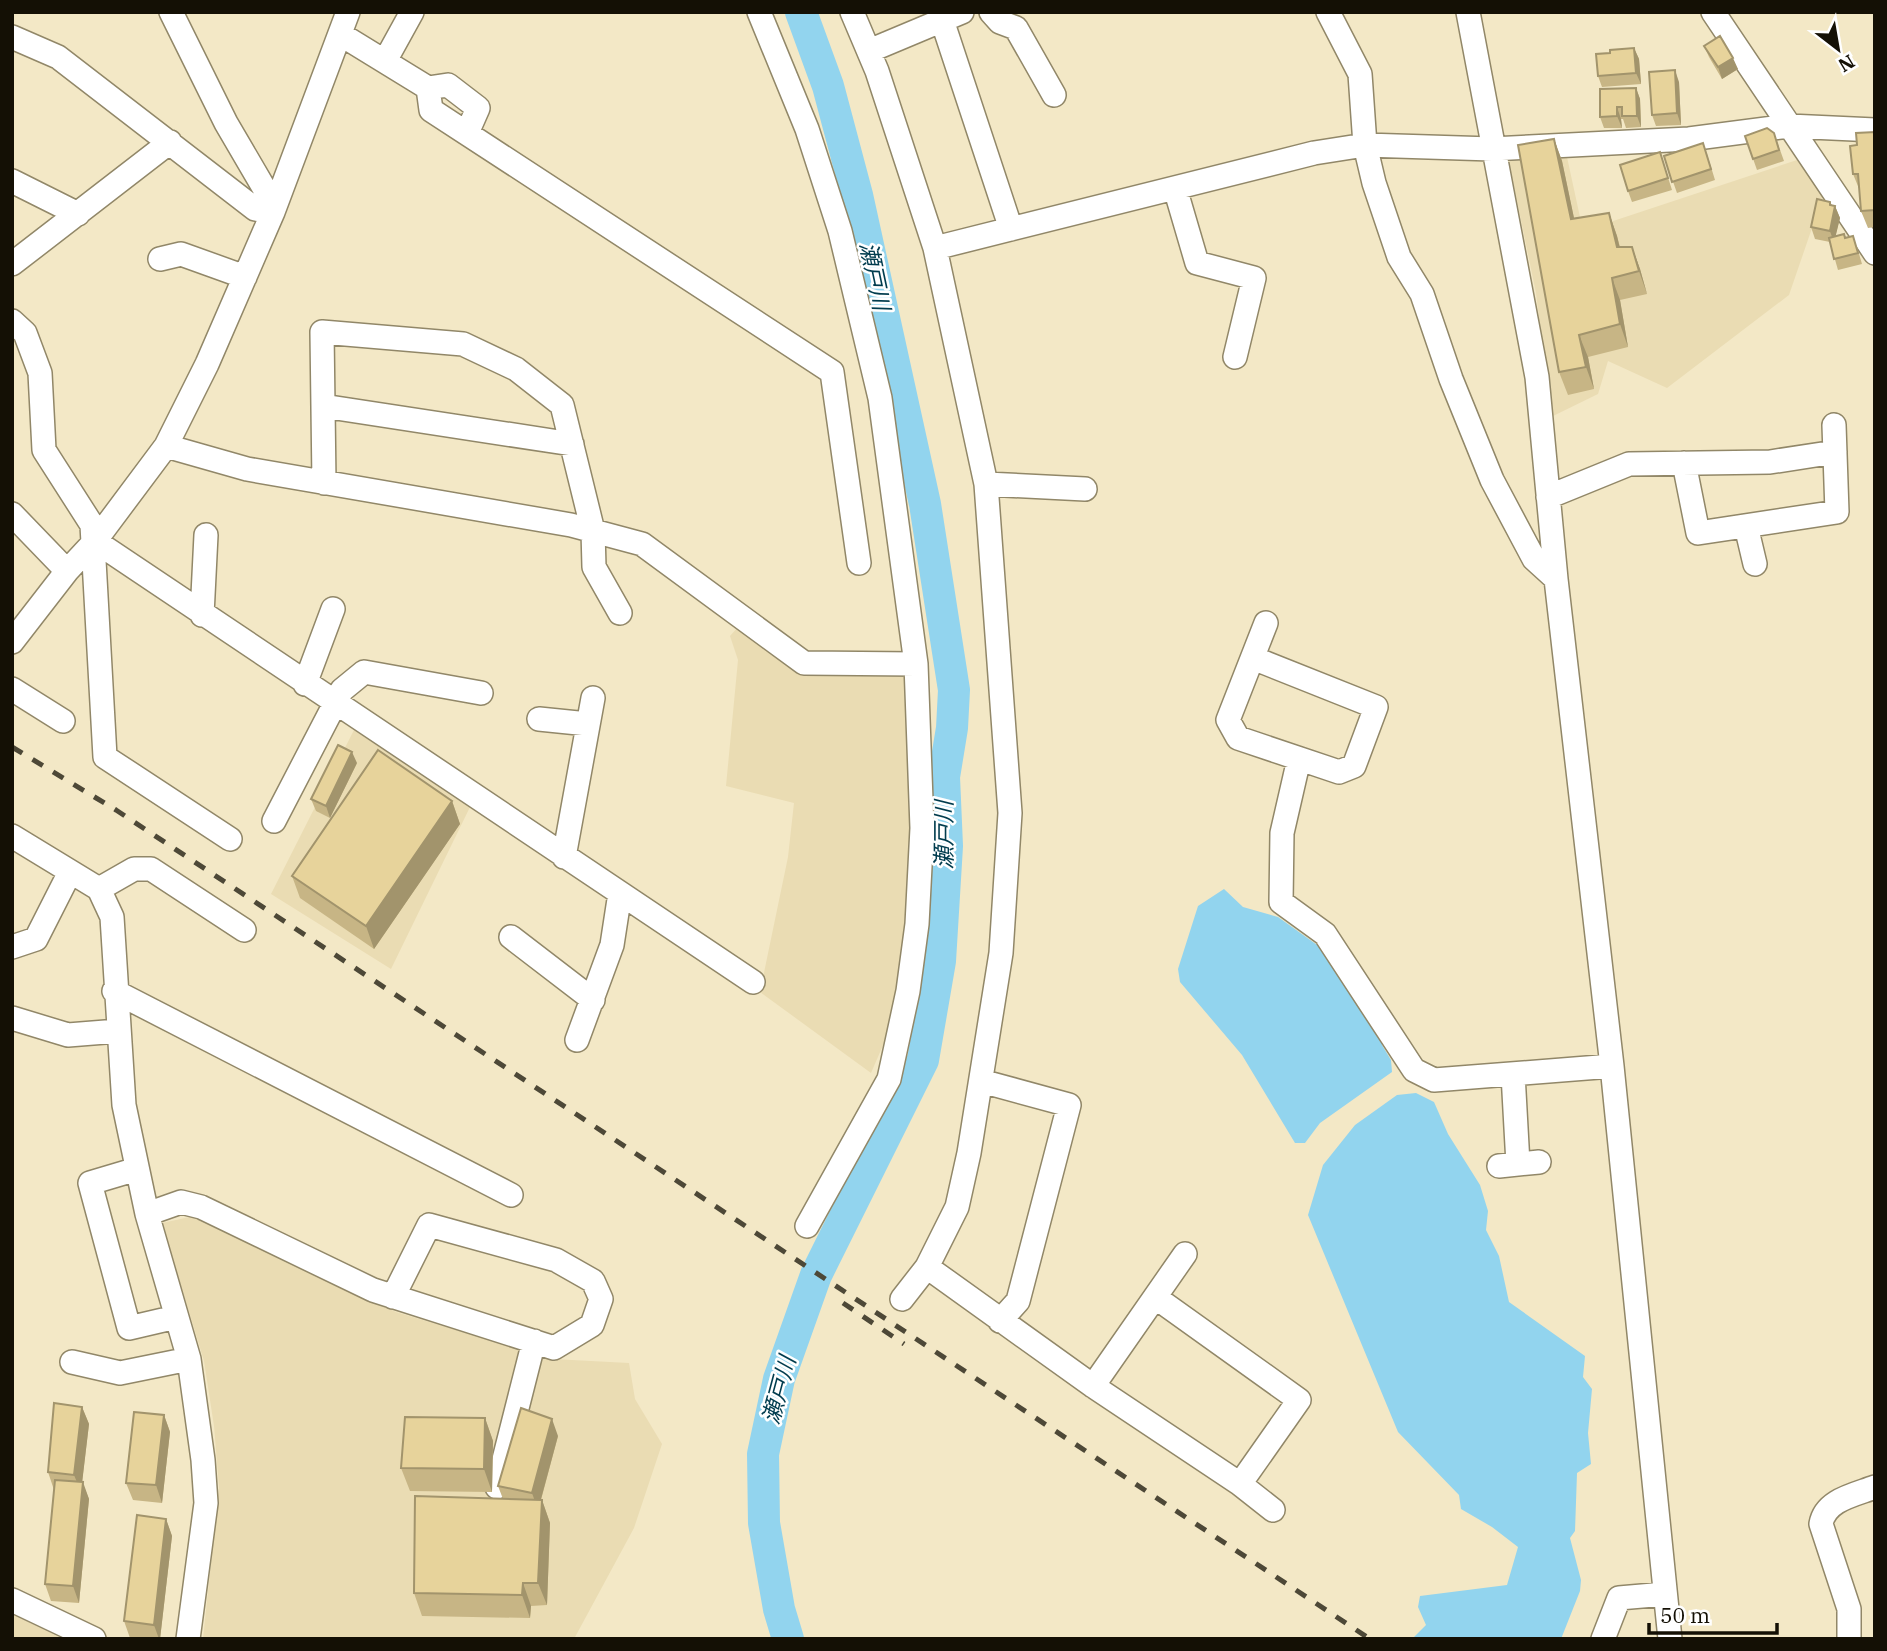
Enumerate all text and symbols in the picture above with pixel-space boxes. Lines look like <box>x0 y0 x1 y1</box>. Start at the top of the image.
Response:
north arrow <box>1803 14 1873 84</box>
text: N <box>1834 49 1859 78</box>
water label: 瀬戸川 <box>854 239 898 316</box>
water label: 瀬戸川 <box>928 798 958 870</box>
water label: 瀬戸川 <box>755 1350 802 1427</box>
scale bar <box>1649 1592 1777 1636</box>
text: 50 m <box>1660 1601 1710 1629</box>

